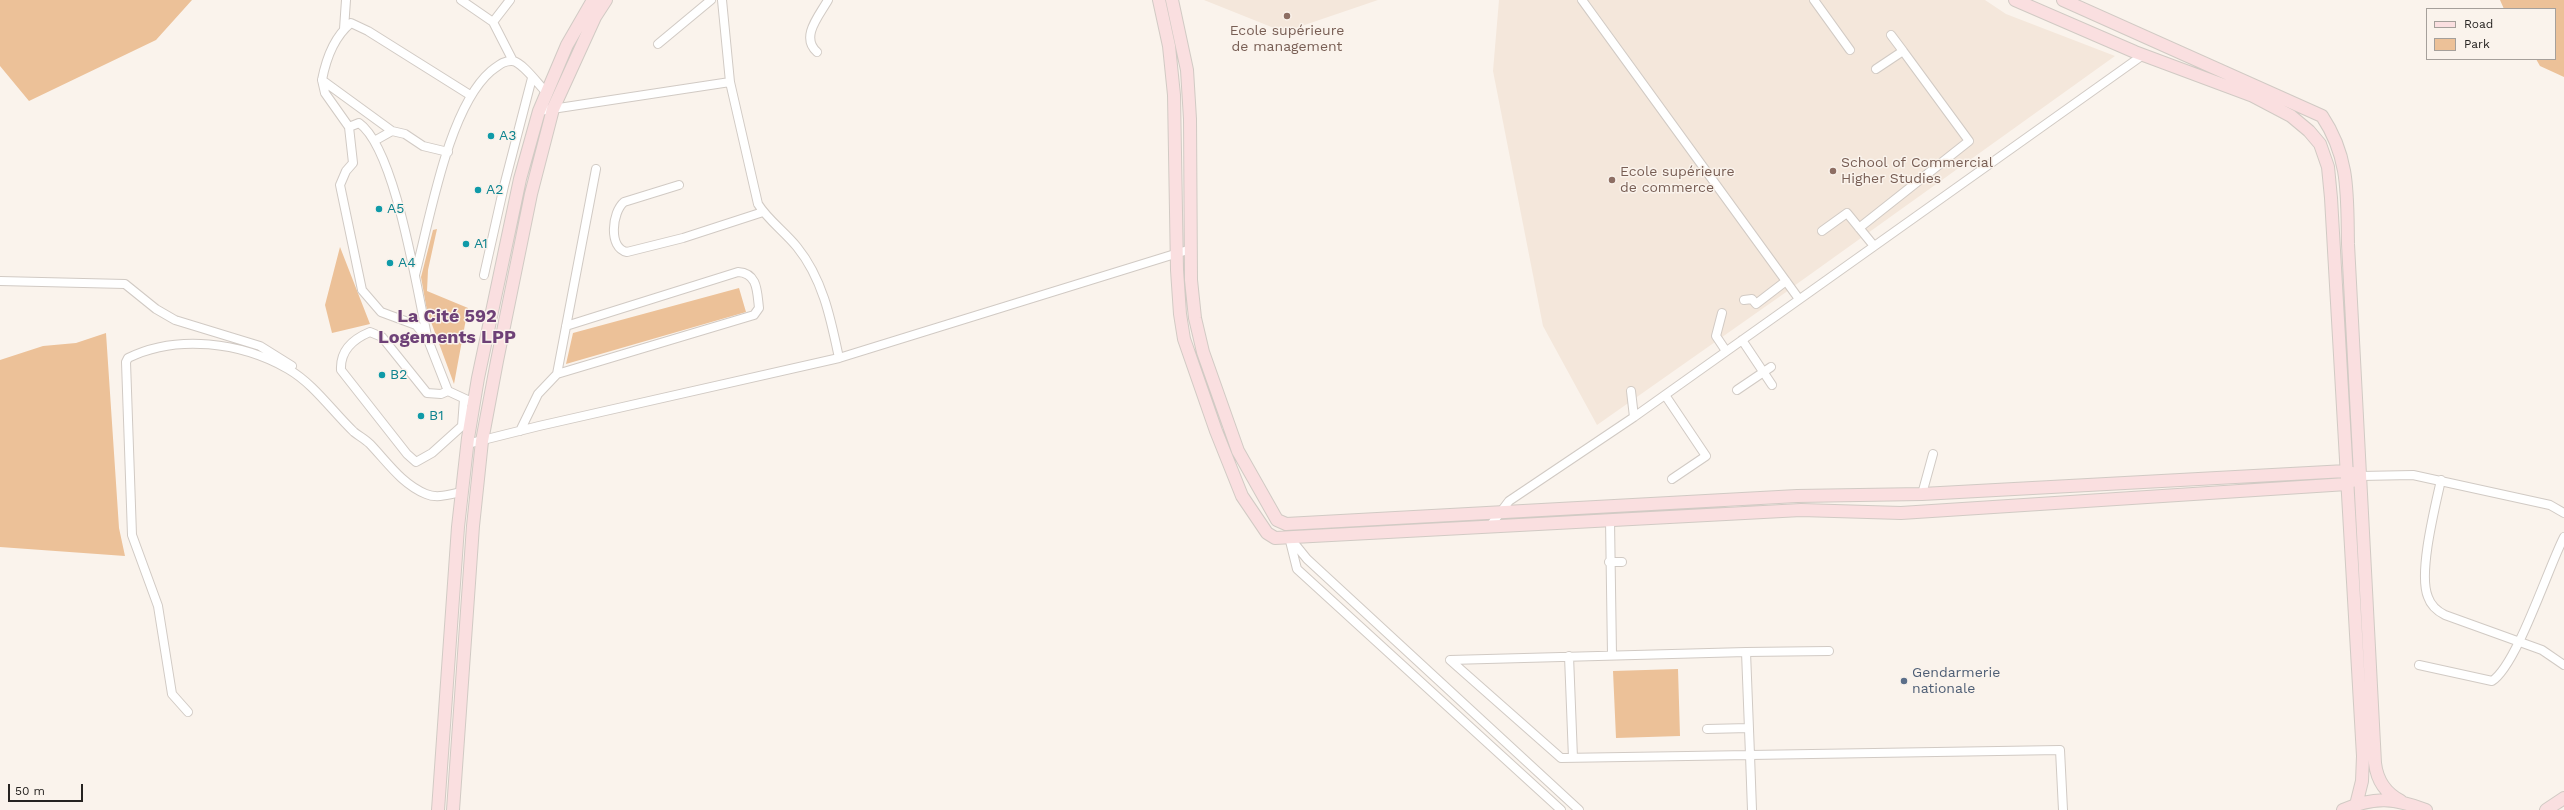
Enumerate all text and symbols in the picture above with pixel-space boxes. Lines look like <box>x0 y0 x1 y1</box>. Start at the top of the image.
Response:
legend <box>2426 8 2556 60</box>
marker: Ecole supérieure de management <box>1282 11 1292 21</box>
text: Road <box>2464 17 2493 31</box>
place label: Ecole supérieure de management <box>1230 23 1344 56</box>
text: Park <box>2464 37 2490 51</box>
place label: A3 <box>499 128 516 144</box>
marker: A3 <box>486 131 496 141</box>
place label: School of Commercial Higher Studies <box>1841 155 1993 188</box>
place label: Ecole supérieure de commerce <box>1620 164 1735 196</box>
marker: School of Commercial Higher Studies <box>1828 166 1838 176</box>
marker: Ecole supérieure de commerce <box>1607 175 1617 185</box>
place label: A2 <box>486 182 503 198</box>
marker: A2 <box>473 185 483 195</box>
place label: A5 <box>387 201 404 217</box>
marker: A5 <box>374 204 384 214</box>
place label: A1 <box>474 236 488 252</box>
marker: A1 <box>461 239 471 249</box>
place label: A4 <box>398 255 416 271</box>
marker: A4 <box>385 258 395 268</box>
district label: La Cité 592 Logements LPP <box>378 306 516 348</box>
place label: B2 <box>390 367 407 383</box>
marker: B2 <box>377 370 387 380</box>
place label: B1 <box>429 408 444 424</box>
marker: B1 <box>416 411 426 421</box>
place label: Gendarmerie nationale <box>1912 665 2000 698</box>
marker: Gendarmerie nationale <box>1899 676 1909 686</box>
scale bar <box>10 776 85 802</box>
text: 50 m <box>15 784 45 798</box>

